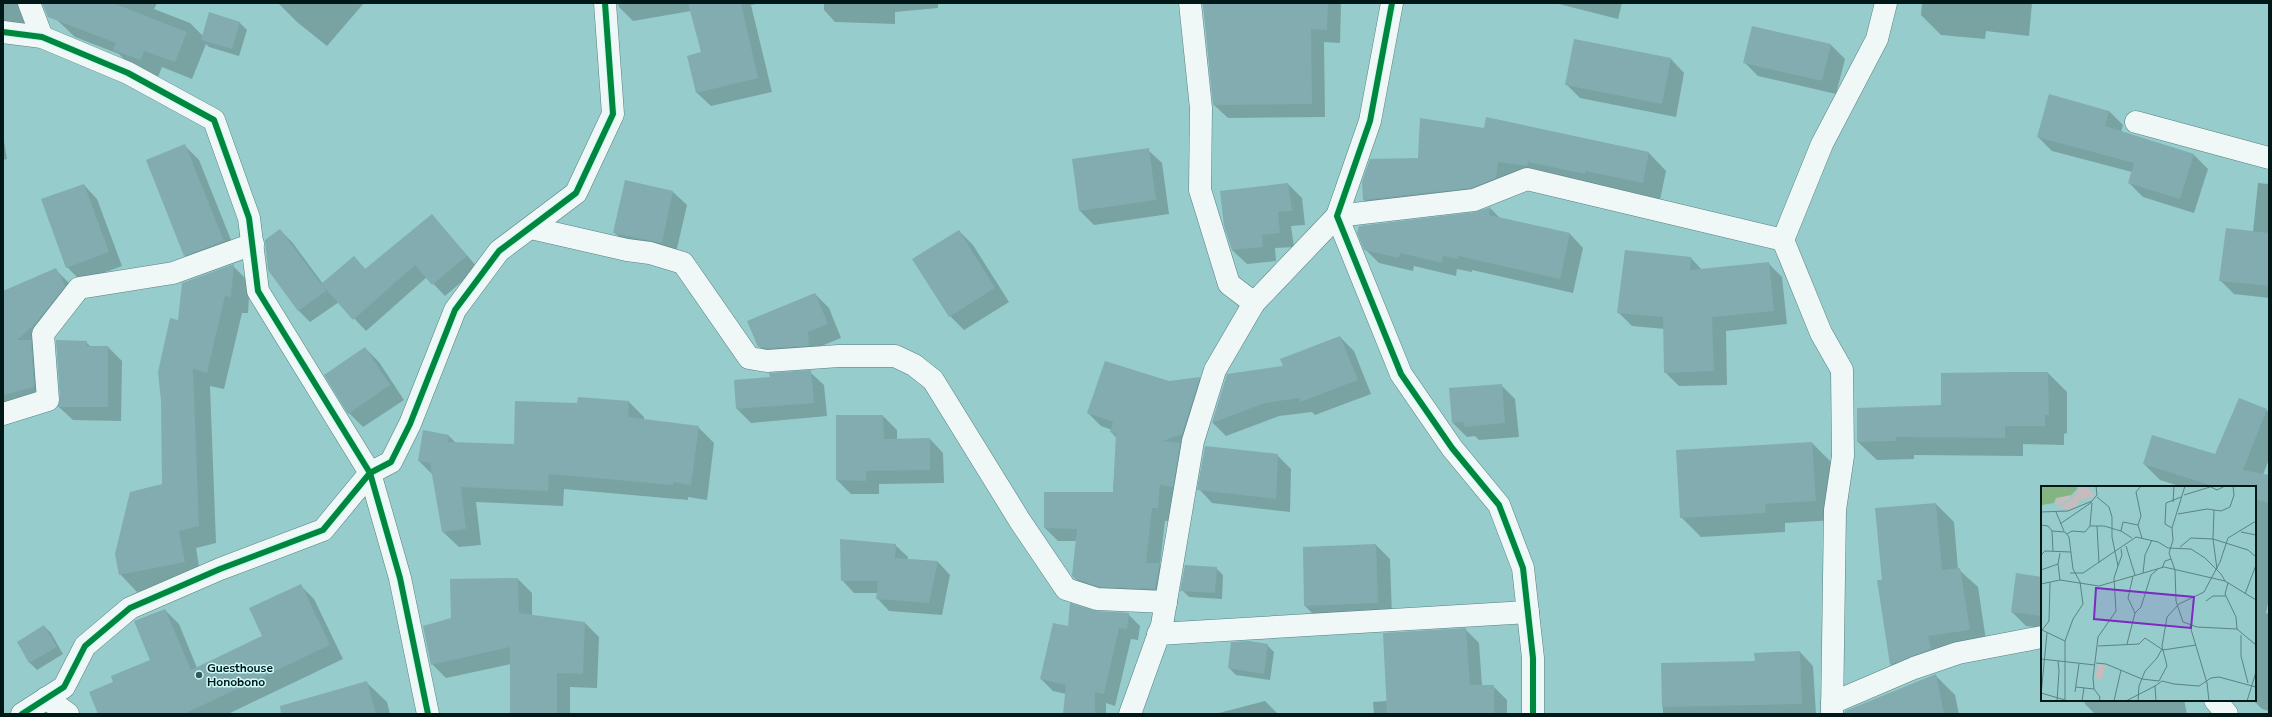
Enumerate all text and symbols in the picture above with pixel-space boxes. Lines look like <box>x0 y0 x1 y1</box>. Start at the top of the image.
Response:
inset map <box>2041 486 2256 701</box>
place label: Guesthouse Honobono <box>207 660 273 690</box>
marker: Guesthouse Honobono <box>194 670 204 680</box>

